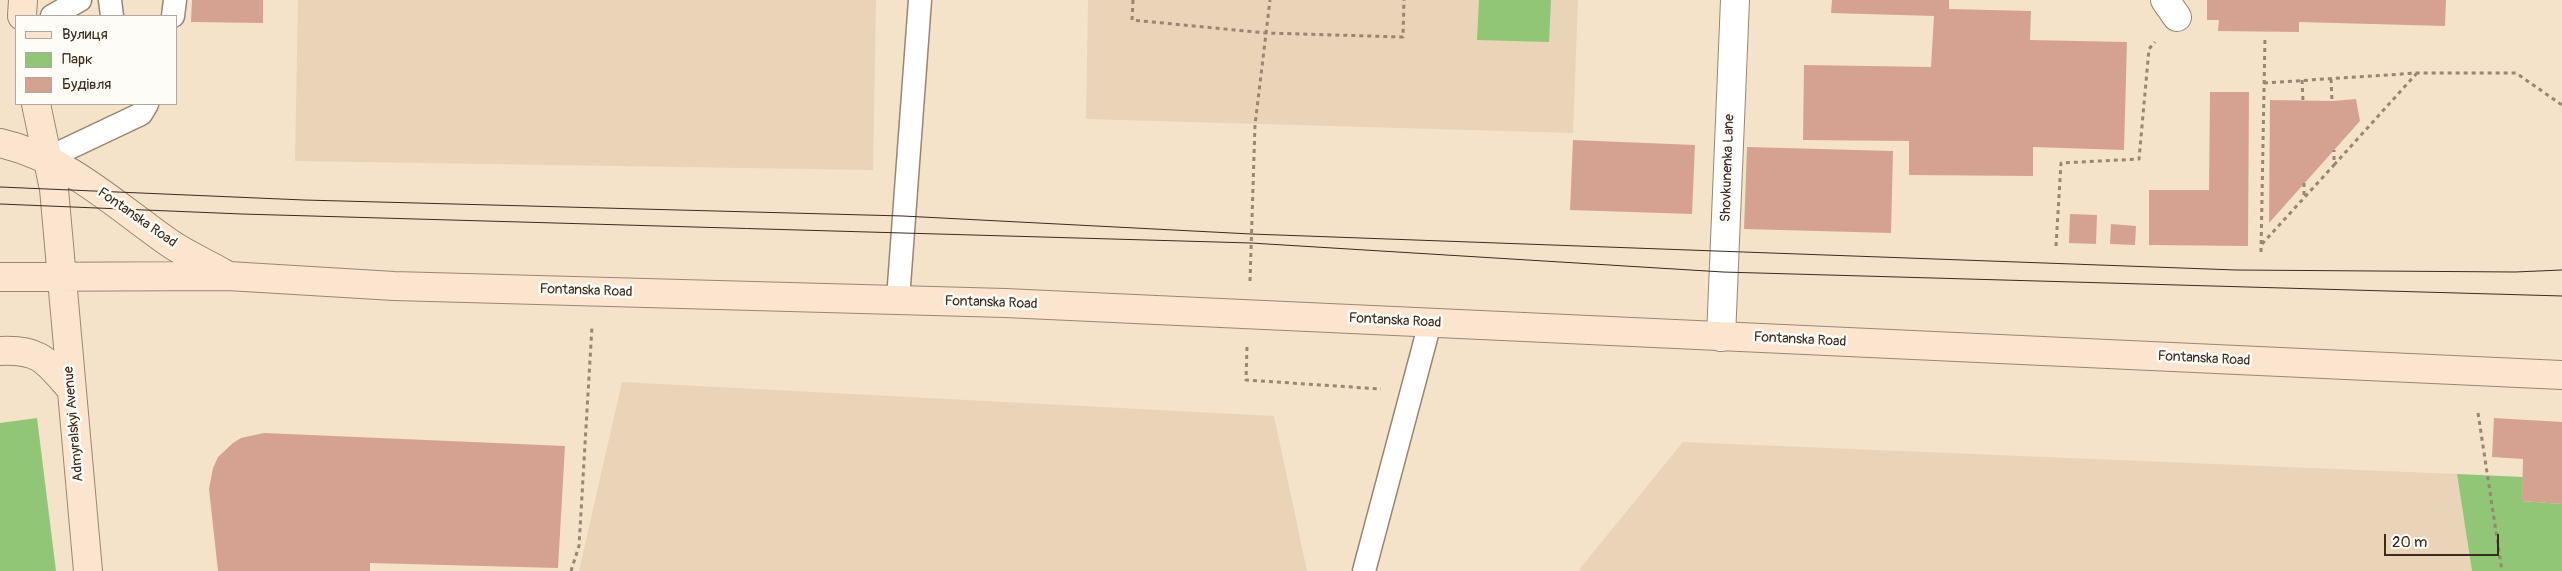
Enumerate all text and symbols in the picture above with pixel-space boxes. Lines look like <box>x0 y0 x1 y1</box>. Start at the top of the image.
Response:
legend <box>15 15 178 105</box>
text: Вулиця <box>62 25 108 44</box>
text: Парк <box>62 50 93 69</box>
text: Будівля <box>62 75 111 94</box>
street label: Shovkunenka Lane <box>1718 114 1738 222</box>
street label: Fontanska Road <box>94 184 180 252</box>
street label: Fontanska Road <box>539 281 633 301</box>
street label: Fontanska Road <box>944 293 1038 313</box>
street label: Fontanska Road <box>1348 310 1442 332</box>
street label: Fontanska Road <box>1753 329 1847 351</box>
street label: Fontanska Road <box>2157 348 2251 370</box>
street label: Admyralskyi Avenue <box>61 366 87 482</box>
scale bar <box>2387 524 2502 556</box>
text: 20 m <box>2392 533 2427 552</box>

